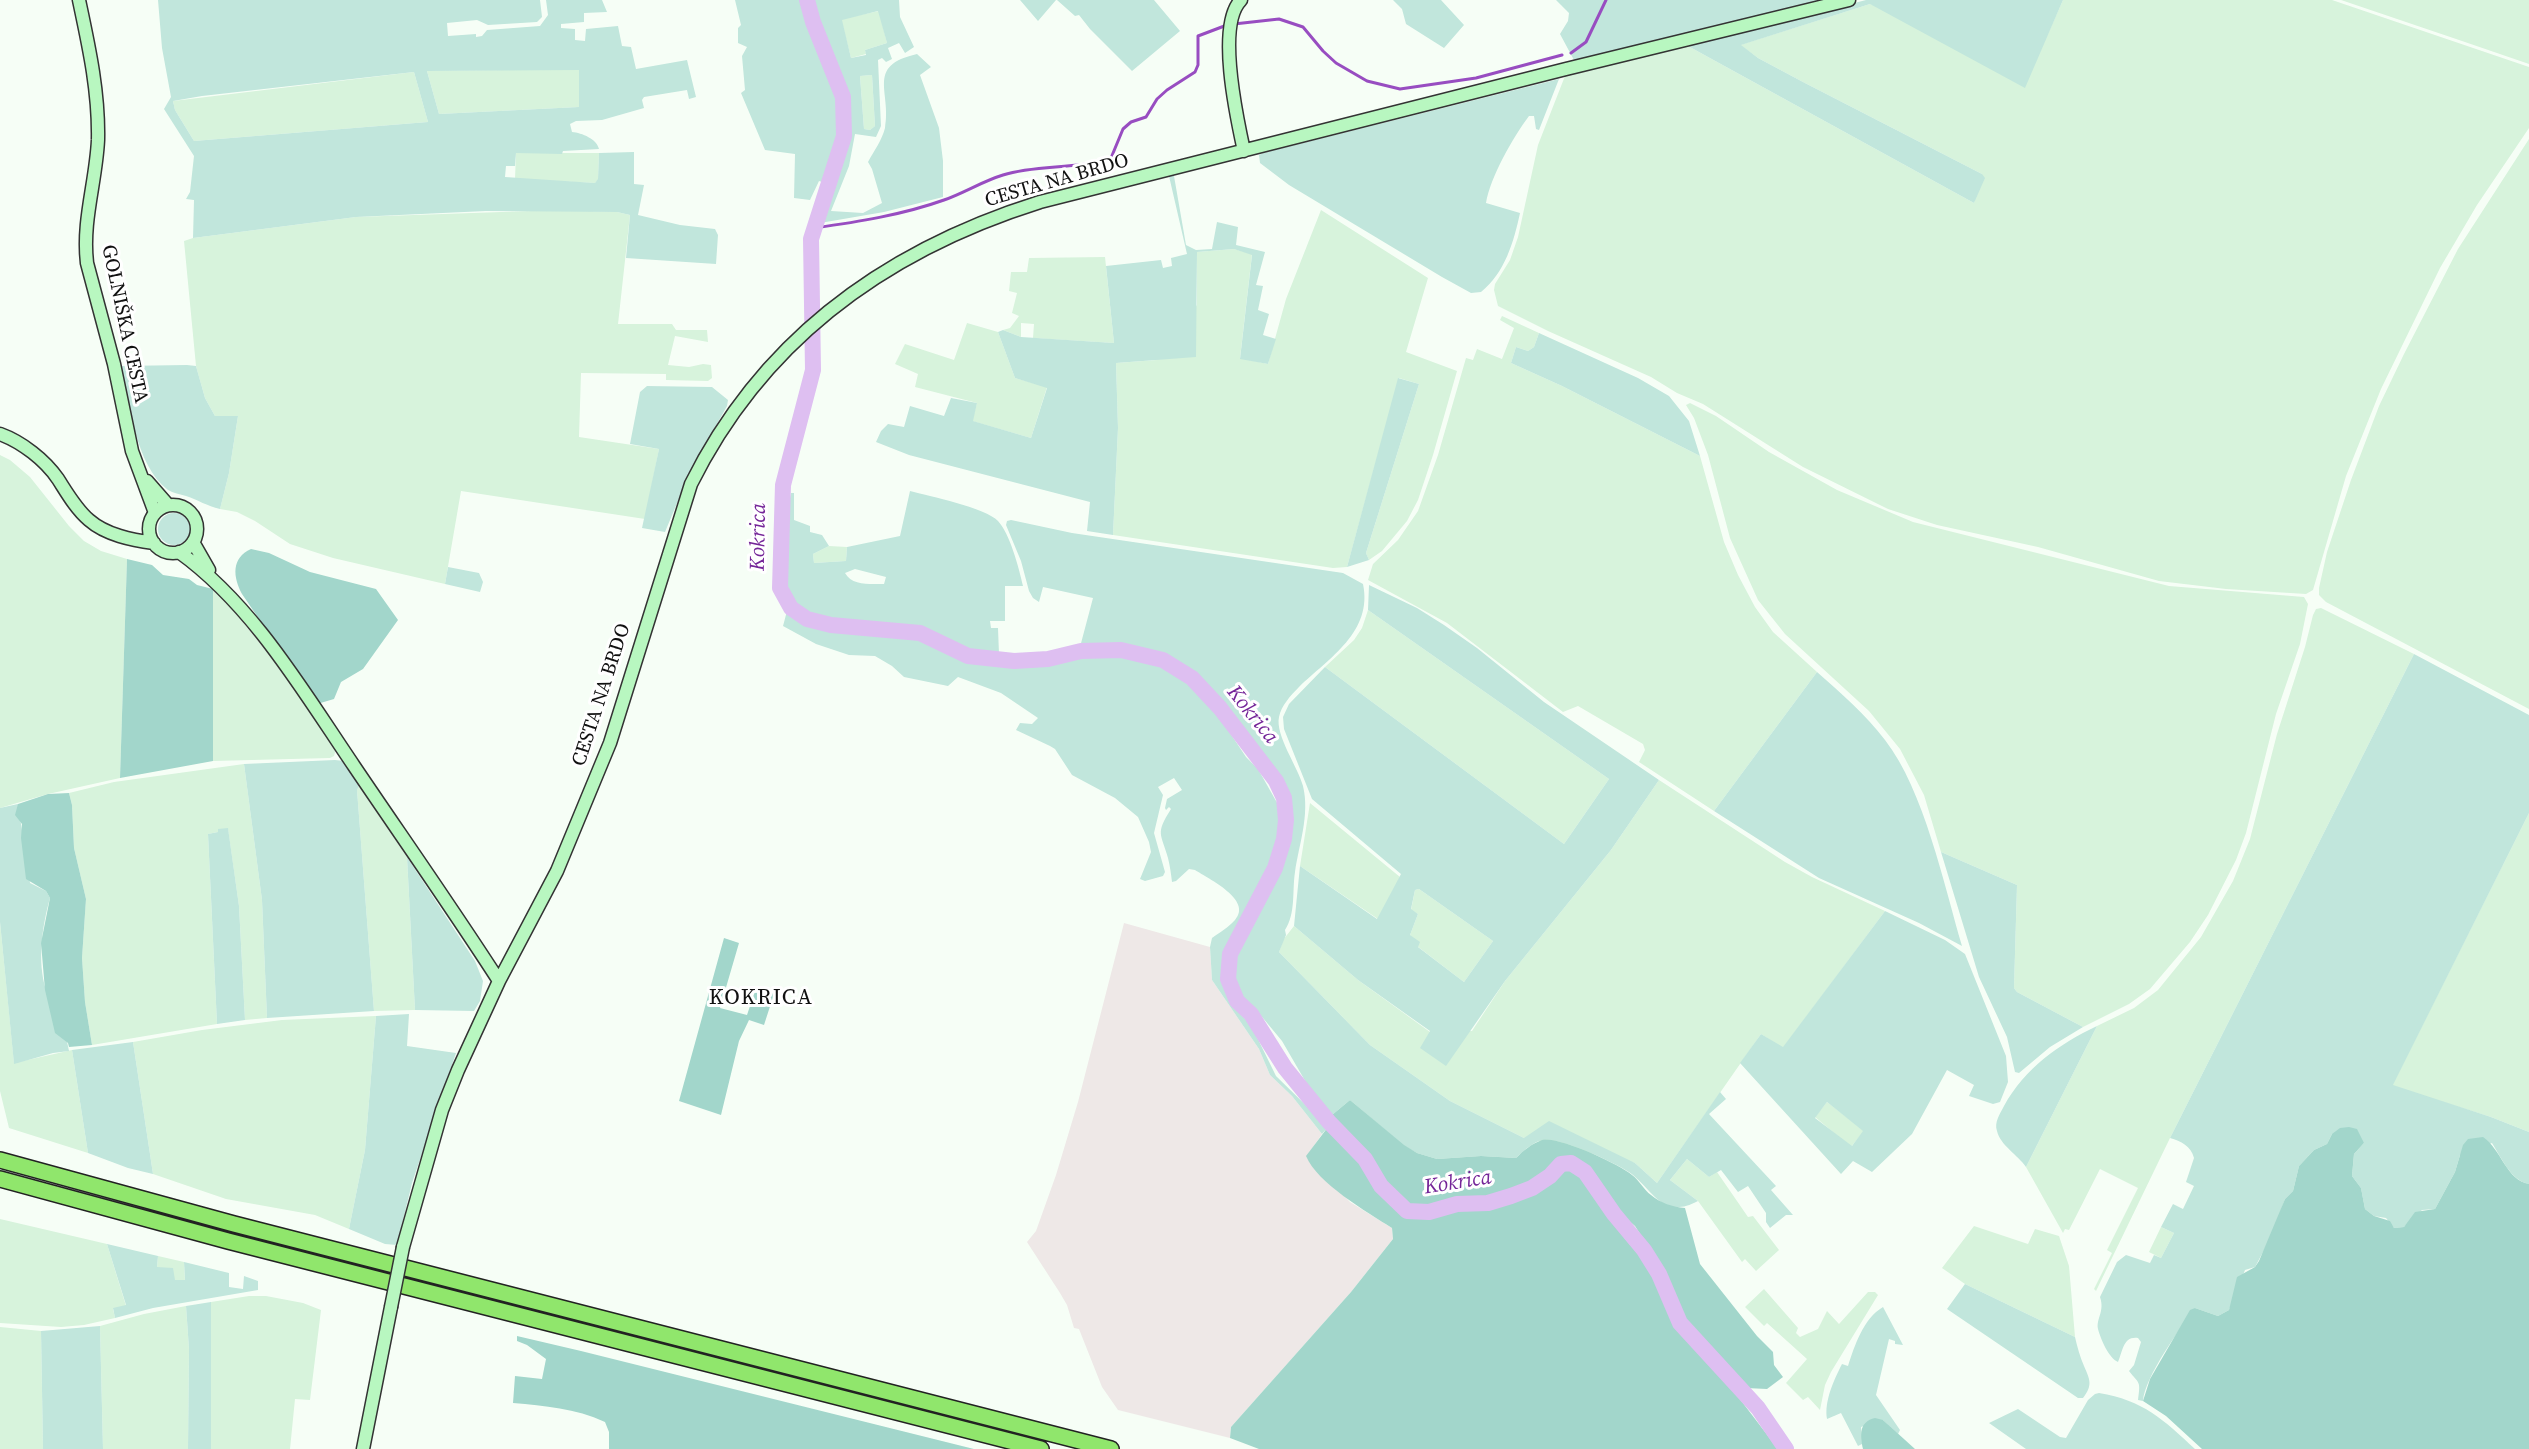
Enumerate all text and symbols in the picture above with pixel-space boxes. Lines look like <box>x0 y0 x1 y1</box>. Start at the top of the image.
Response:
street label: CESTA NA BRDO <box>982 149 1132 213</box>
street label: GOLNIŠKA CESTA <box>95 243 153 405</box>
water label: Kokrica <box>746 503 772 571</box>
street label: CESTA NA BRDO <box>568 621 636 769</box>
water label: Kokrica <box>1221 681 1283 749</box>
district label: KOKRICA <box>709 985 813 1011</box>
water label: Kokrica <box>1423 1165 1493 1201</box>

